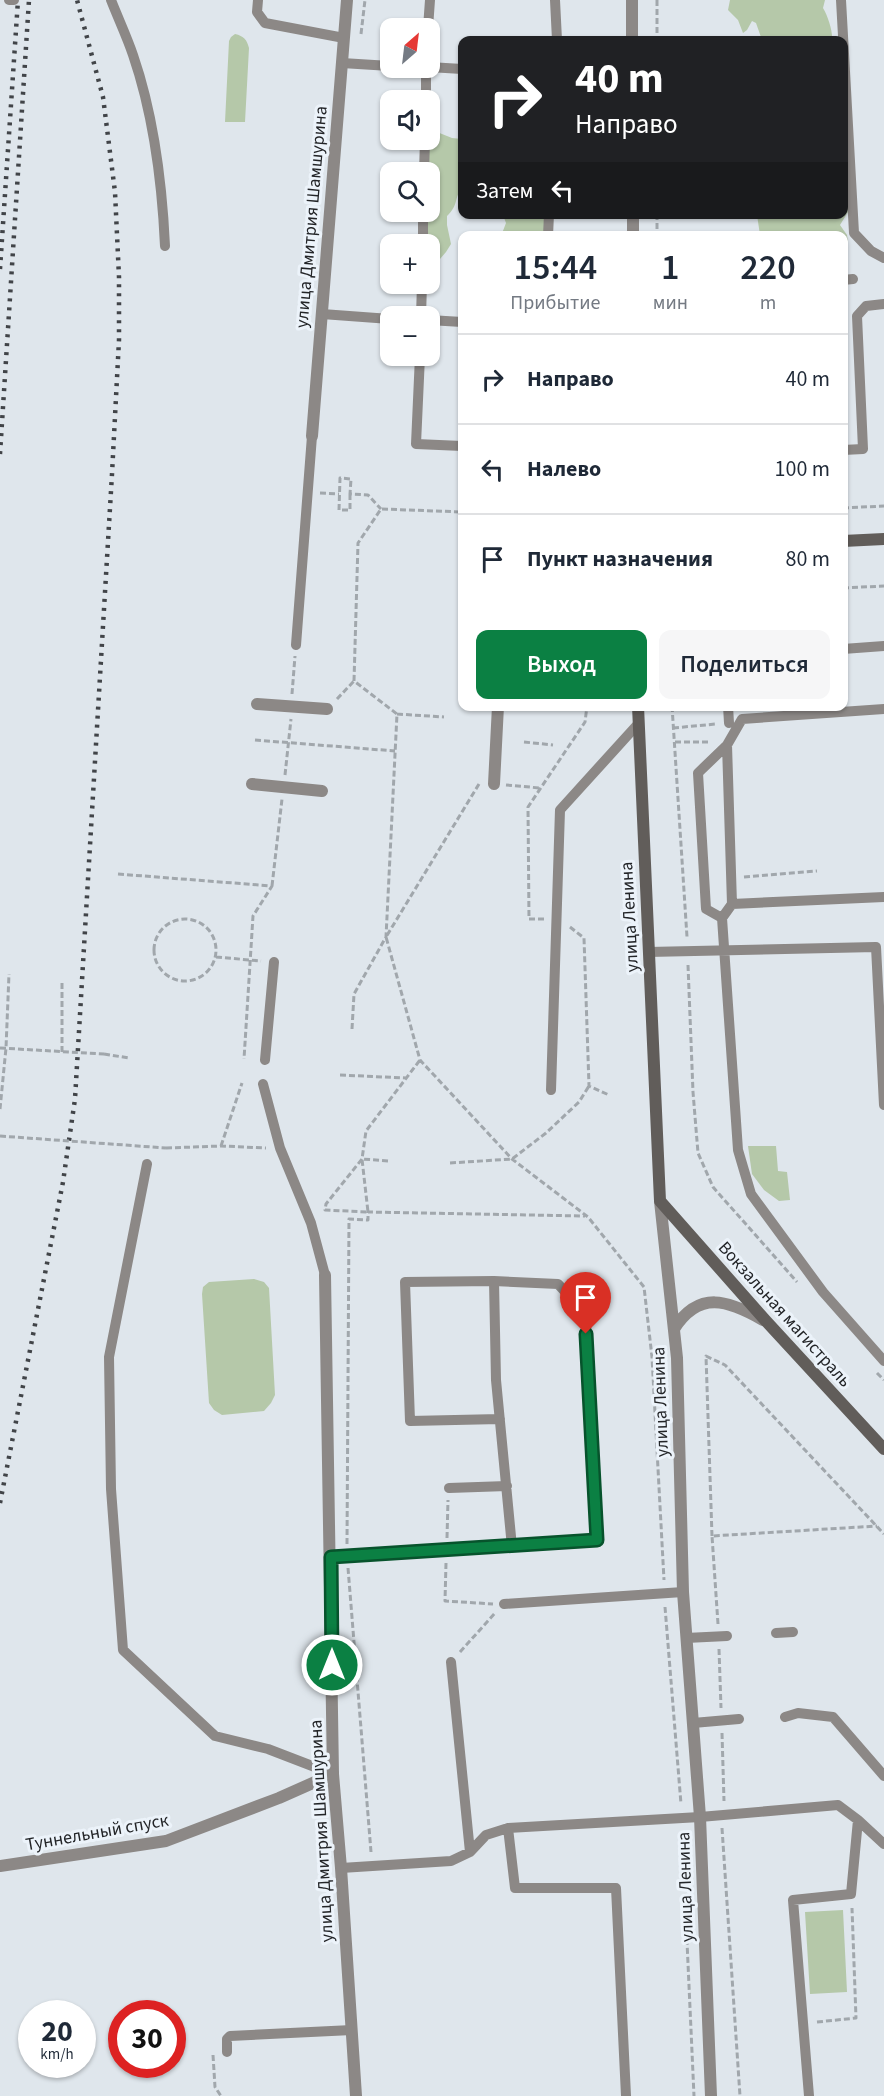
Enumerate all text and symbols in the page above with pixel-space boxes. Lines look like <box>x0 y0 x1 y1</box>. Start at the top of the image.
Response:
north arrow <box>380 18 440 78</box>
map controls <box>380 18 440 366</box>
text: 40 m <box>575 49 664 109</box>
icon: right <box>476 60 554 138</box>
button: sound <box>380 90 440 150</box>
street label: улица Дмитрия Шамшурина <box>289 105 334 329</box>
text: Направо <box>575 105 678 144</box>
button: search <box>380 162 440 222</box>
icon: left <box>546 174 579 207</box>
text: Затем <box>476 175 534 207</box>
button: + <box>380 234 440 294</box>
text: 15:44 <box>513 242 597 293</box>
text: 1 <box>661 242 680 293</box>
text: 220 <box>740 242 796 293</box>
text: Прибытие <box>510 289 600 317</box>
text: мин <box>653 289 688 317</box>
text: m <box>760 289 776 317</box>
button: − <box>380 306 440 366</box>
icon: right <box>476 363 509 396</box>
text: Направо <box>527 363 614 395</box>
text: 40 m <box>785 363 830 395</box>
icon: left <box>476 453 509 486</box>
text: Налево <box>527 453 601 485</box>
text: 100 m <box>775 453 830 485</box>
icon: arrive <box>476 543 509 576</box>
text: Пункт назначения <box>527 543 713 575</box>
text: 80 m <box>785 543 830 575</box>
button: Выход <box>476 630 647 699</box>
button: Поделиться <box>659 630 830 699</box>
street label: улица Ленина <box>614 861 645 973</box>
street label: Вокзальная магистраль <box>712 1236 857 1393</box>
pin <box>560 1272 611 1334</box>
icon: arrive <box>569 1281 602 1314</box>
street label: улица Ленина <box>646 1346 675 1458</box>
position arrow <box>300 1633 364 1697</box>
street label: улица Дмитрия Шамшурина <box>303 1719 340 1943</box>
street label: Туннельный спуск <box>24 1808 171 1857</box>
street label: улица Ленина <box>671 1831 700 1943</box>
speed limit sign: 30 <box>108 2000 186 2078</box>
text: 20 <box>41 2010 73 2053</box>
text: km/h <box>40 2044 74 2065</box>

